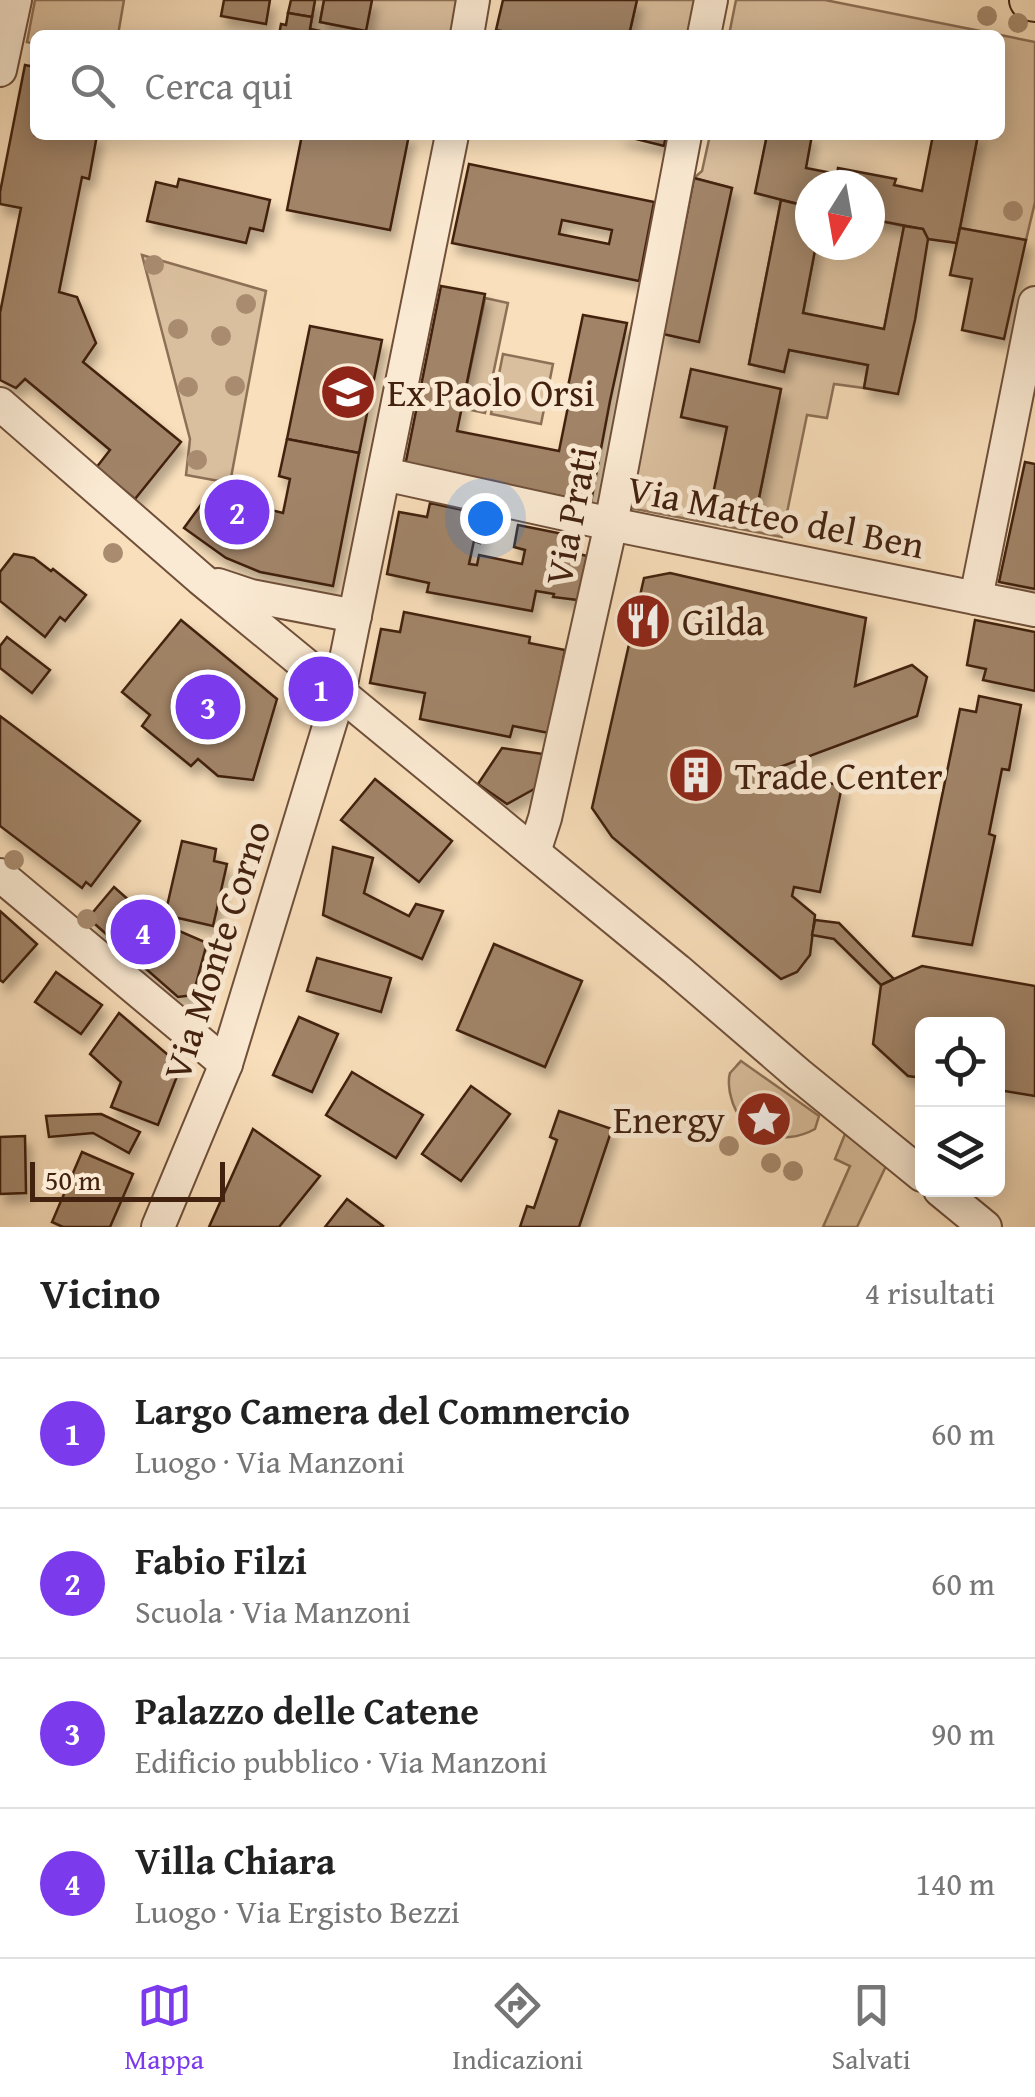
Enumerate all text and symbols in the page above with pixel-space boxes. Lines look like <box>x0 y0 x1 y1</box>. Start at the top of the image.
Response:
search box <box>30 30 1005 140</box>
text: Cerca qui <box>145 57 293 113</box>
icon: search <box>65 58 120 113</box>
north arrow <box>795 170 885 260</box>
school or university icon: Ex Paolo Orsi <box>318 362 378 422</box>
place label: Ex Paolo Orsi <box>387 364 595 420</box>
street label: Via Prati <box>529 442 611 590</box>
street label: Via Matteo del Ben <box>623 460 929 572</box>
pin: 2 <box>204 474 270 550</box>
your location <box>460 493 511 544</box>
restaurant icon: Gilda <box>613 591 673 651</box>
place label: Gilda <box>682 593 764 649</box>
pin: 1 <box>288 652 354 726</box>
pin: 3 <box>176 670 240 744</box>
building icon: Trade Center <box>666 745 726 805</box>
place label: Trade Center <box>735 747 943 803</box>
street label: Via Monte Corno <box>148 813 284 1087</box>
pin: 4 <box>110 894 176 970</box>
map controls <box>915 1017 1005 1197</box>
button: locate <box>915 1017 1005 1107</box>
place icon: Energy <box>734 1089 794 1149</box>
place label: Energy <box>613 1091 725 1147</box>
button: layers <box>915 1107 1005 1197</box>
scale bar <box>30 1157 225 1202</box>
text: 50 m <box>45 1159 101 1200</box>
text: Vicino <box>40 1262 161 1323</box>
text: 4 risultati <box>865 1269 995 1316</box>
text: Largo Camera del Commercio <box>135 1382 630 1438</box>
text: 1 <box>64 1410 81 1457</box>
text: 60 m <box>931 1410 995 1457</box>
text: Luogo · Via Manzoni <box>135 1438 405 1485</box>
text: Fabio Filzi <box>135 1532 307 1588</box>
text: 2 <box>64 1560 81 1607</box>
text: 60 m <box>931 1560 995 1607</box>
text: Scuola · Via Manzoni <box>135 1588 411 1635</box>
text: Palazzo delle Catene <box>135 1682 479 1738</box>
text: 3 <box>64 1710 81 1757</box>
text: 90 m <box>931 1710 995 1757</box>
text: Edificio pubblico · Via Manzoni <box>135 1738 547 1785</box>
text: Villa Chiara <box>135 1832 335 1888</box>
text: 4 <box>64 1860 81 1907</box>
text: 140 m <box>916 1860 995 1907</box>
text: Luogo · Via Ergisto Bezzi <box>135 1888 460 1935</box>
tab: Mappa <box>124 1978 204 2079</box>
tab: Indicazioni <box>452 1978 583 2079</box>
tab: Salvati <box>832 1978 911 2079</box>

